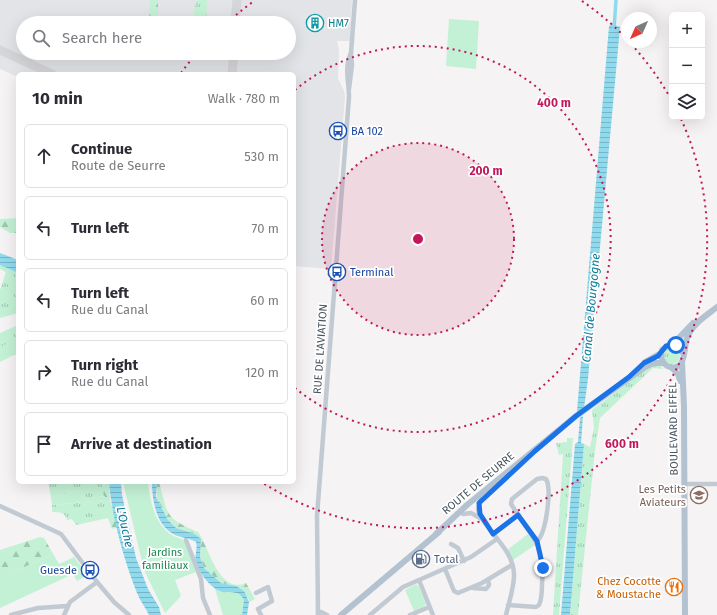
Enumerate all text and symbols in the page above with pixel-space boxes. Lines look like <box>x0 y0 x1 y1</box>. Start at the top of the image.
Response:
north arrow <box>621 12 657 48</box>
map controls <box>669 12 705 120</box>
button: + <box>669 12 705 48</box>
building icon: HM7 <box>305 13 325 33</box>
search box <box>16 16 296 60</box>
place label: HM7 <box>328 17 349 30</box>
icon: search <box>30 27 52 49</box>
text: Search here <box>62 29 142 47</box>
button: − <box>669 48 705 84</box>
button: layers <box>669 84 705 120</box>
text: 10 min <box>32 88 83 109</box>
text: Walk · 780 m <box>208 91 280 106</box>
text: 400 m <box>537 96 571 110</box>
bus stop icon: BA 102 <box>328 121 348 141</box>
place label: BA 102 <box>351 125 383 138</box>
text: Continue <box>71 140 132 158</box>
icon: ahead <box>33 145 55 167</box>
text: 530 m <box>244 149 279 164</box>
text: Route de Seurre <box>71 158 166 173</box>
text: 200 m <box>469 164 503 178</box>
icon: left <box>33 217 55 239</box>
text: Turn left <box>71 219 129 237</box>
text: 70 m <box>252 221 279 236</box>
centre of rings <box>411 232 425 246</box>
water label: Canal de Bourgogne <box>579 253 603 363</box>
bus stop icon: Terminal <box>327 262 347 282</box>
place label: Terminal <box>350 266 393 279</box>
text: Turn left <box>71 284 129 302</box>
icon: left <box>33 289 55 311</box>
text: 60 m <box>250 293 279 308</box>
text: Rue du Canal <box>71 302 148 317</box>
street label: RUE DE L'AVIATION <box>311 304 330 395</box>
route start <box>667 336 685 354</box>
text: Turn right <box>71 356 138 374</box>
icon: right <box>33 361 55 383</box>
text: 120 m <box>245 365 279 380</box>
text: Rue du Canal <box>71 374 148 389</box>
street label: BOULEVARD EIFFEL <box>666 382 681 476</box>
icon: arrive <box>33 433 55 455</box>
text: Arrive at destination <box>71 435 212 453</box>
text: 600 m <box>605 437 639 451</box>
street label: ROUTE DE SEURRE <box>440 449 517 517</box>
place label: Les Petits Aviateurs <box>639 483 686 509</box>
school or university icon: Les Petits Aviateurs <box>689 485 709 505</box>
water label: L'Ouche <box>114 505 136 549</box>
park label: Jardins familiaux <box>142 546 189 572</box>
fuel station icon: Total <box>411 549 431 569</box>
place label: Total <box>434 553 459 566</box>
route end <box>534 559 552 577</box>
bus stop icon: Guesde <box>80 560 100 580</box>
place label: Guesde <box>40 564 77 577</box>
place label: Chez Cocotte & Moustache <box>596 575 661 601</box>
restaurant icon: Chez Cocotte & Moustache <box>664 577 684 597</box>

